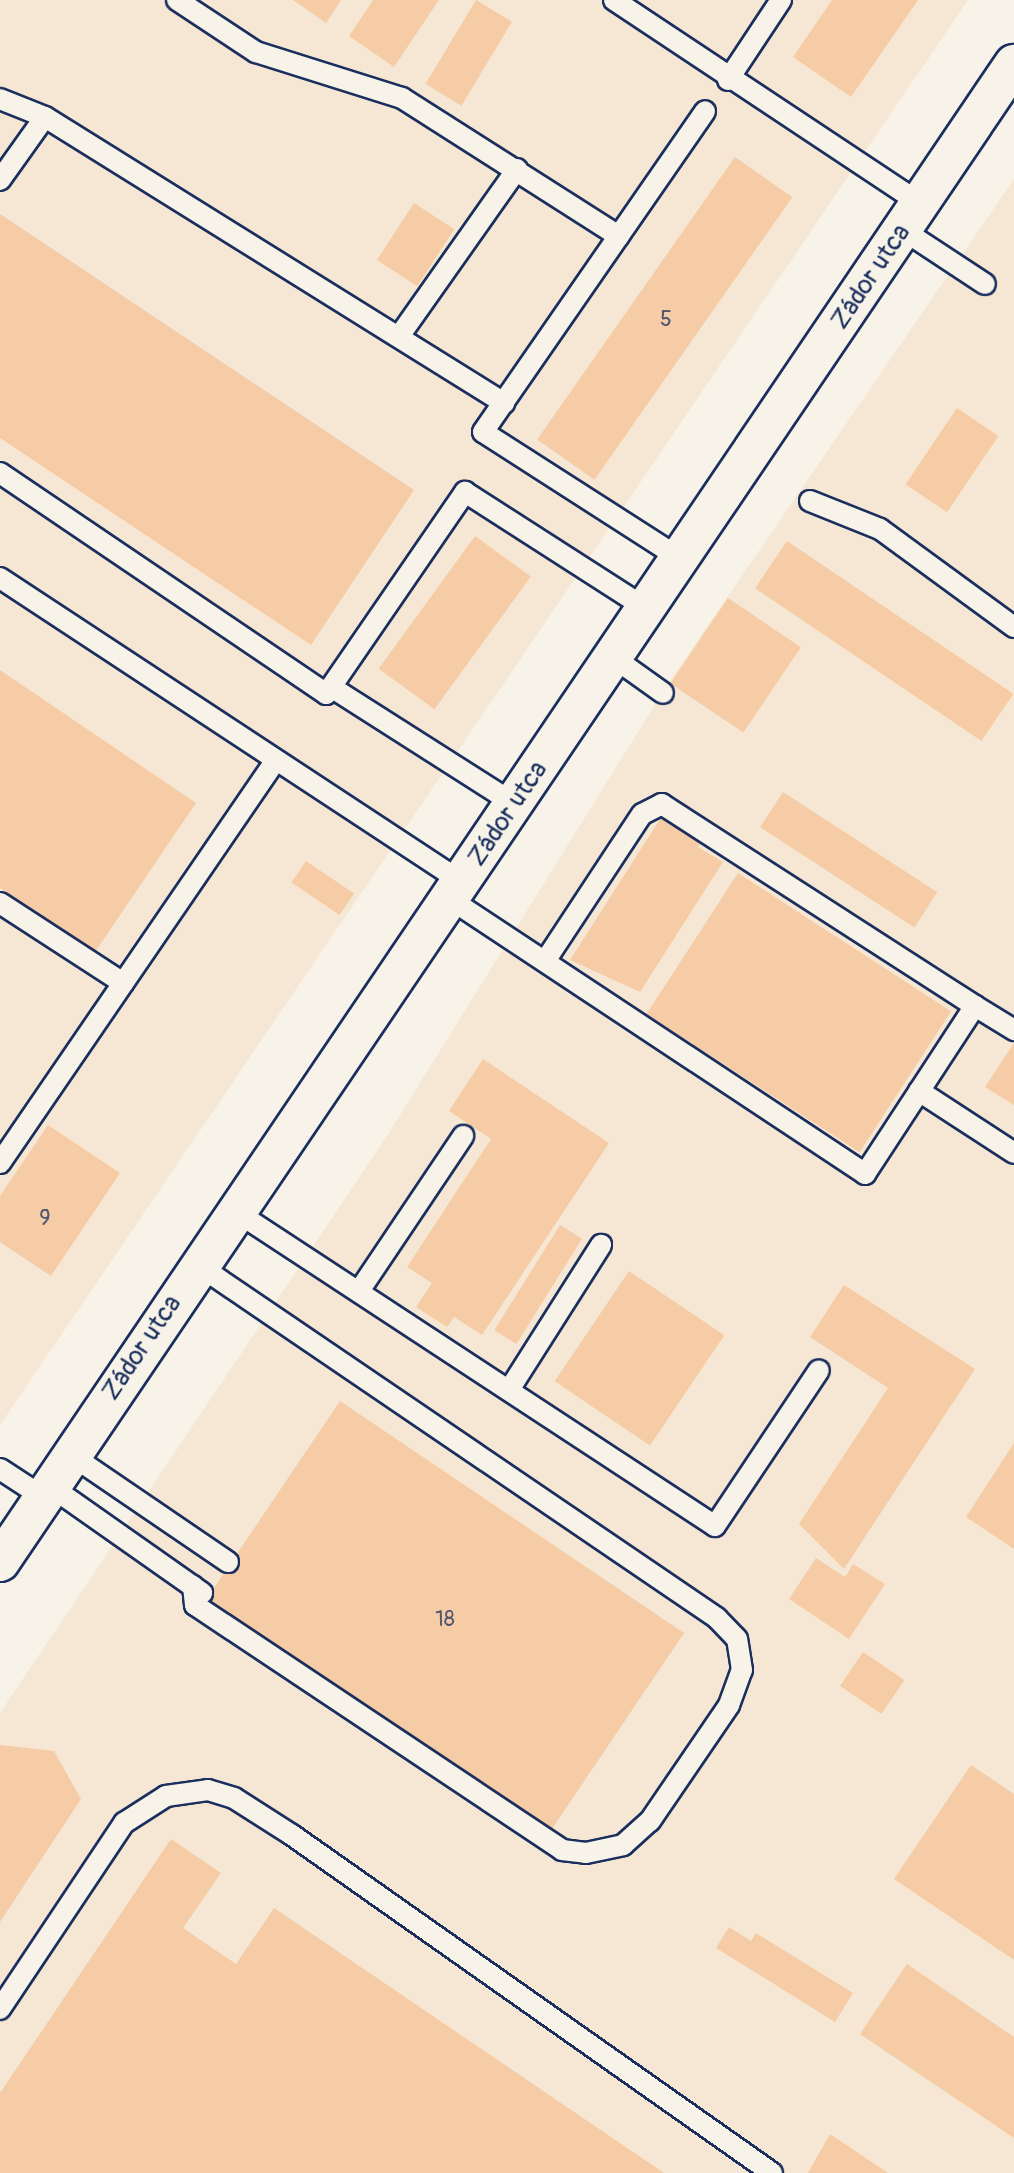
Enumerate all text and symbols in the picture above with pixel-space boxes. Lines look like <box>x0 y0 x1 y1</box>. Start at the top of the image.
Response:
street label: Zádor utca <box>825 219 917 335</box>
house number: 5 <box>660 307 672 333</box>
street label: Zádor utca <box>462 756 554 872</box>
house number: 9 <box>39 1206 51 1232</box>
street label: Zádor utca <box>96 1290 188 1406</box>
house number: 18 <box>435 1607 455 1633</box>

